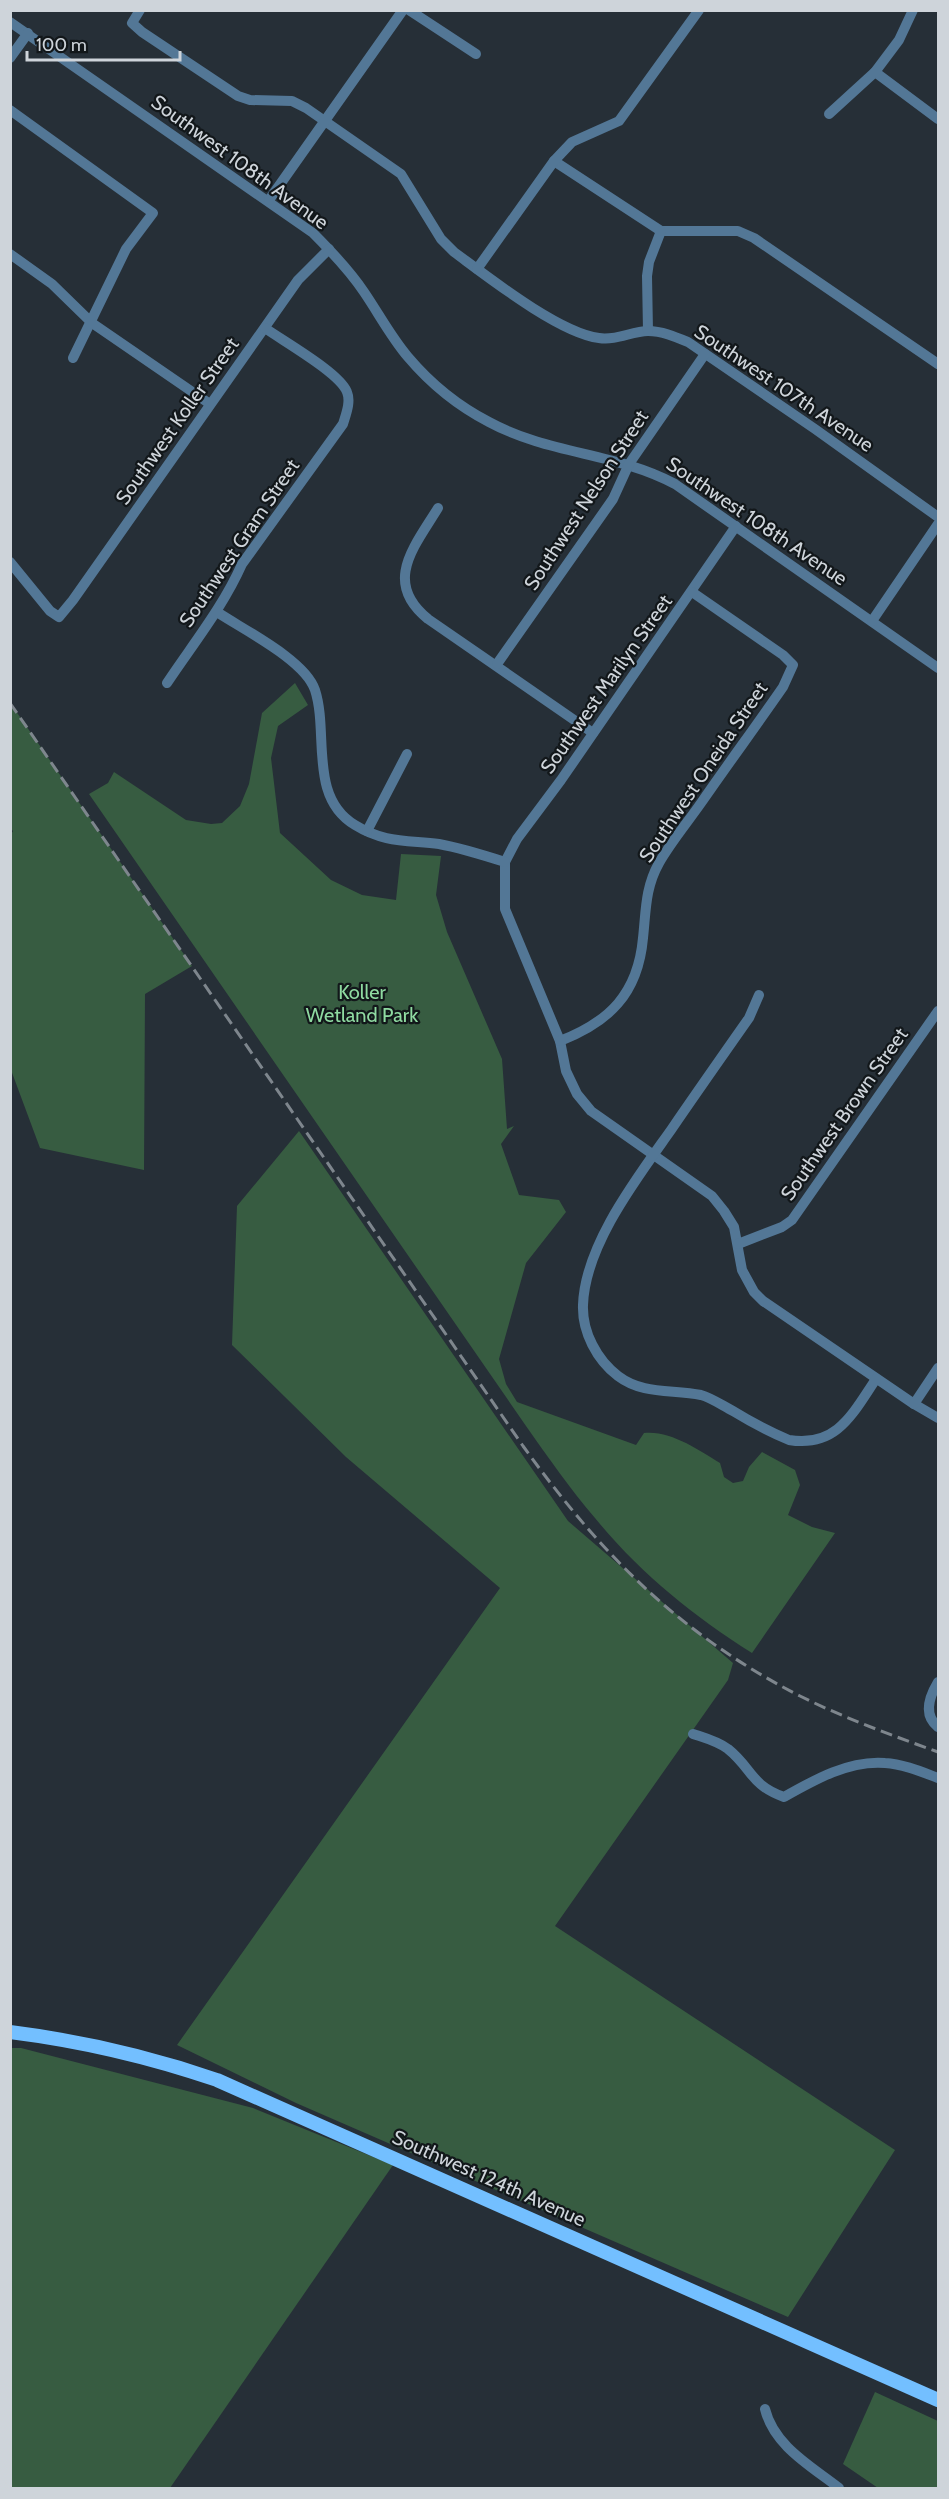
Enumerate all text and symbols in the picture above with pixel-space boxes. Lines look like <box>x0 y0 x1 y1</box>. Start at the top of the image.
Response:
scale bar <box>27 24 180 62</box>
text: 100 m <box>36 34 87 56</box>
street label: Southwest 108th Avenue <box>147 90 333 234</box>
street label: Southwest 107th Avenue <box>690 319 878 457</box>
street label: Southwest Koller Street <box>110 333 244 509</box>
street label: Southwest Nelson Street <box>519 405 653 595</box>
street label: Southwest 108th Avenue <box>662 452 852 590</box>
street label: Southwest Gram Street <box>174 454 304 631</box>
street label: Southwest Marilyn Street <box>535 590 677 778</box>
street label: Southwest Oneida Street <box>634 677 772 867</box>
park label: Koller Wetland Park <box>306 980 418 1027</box>
street label: Southwest Brown Street <box>775 1023 913 1205</box>
street label: Southwest 124th Avenue <box>389 2125 589 2231</box>

